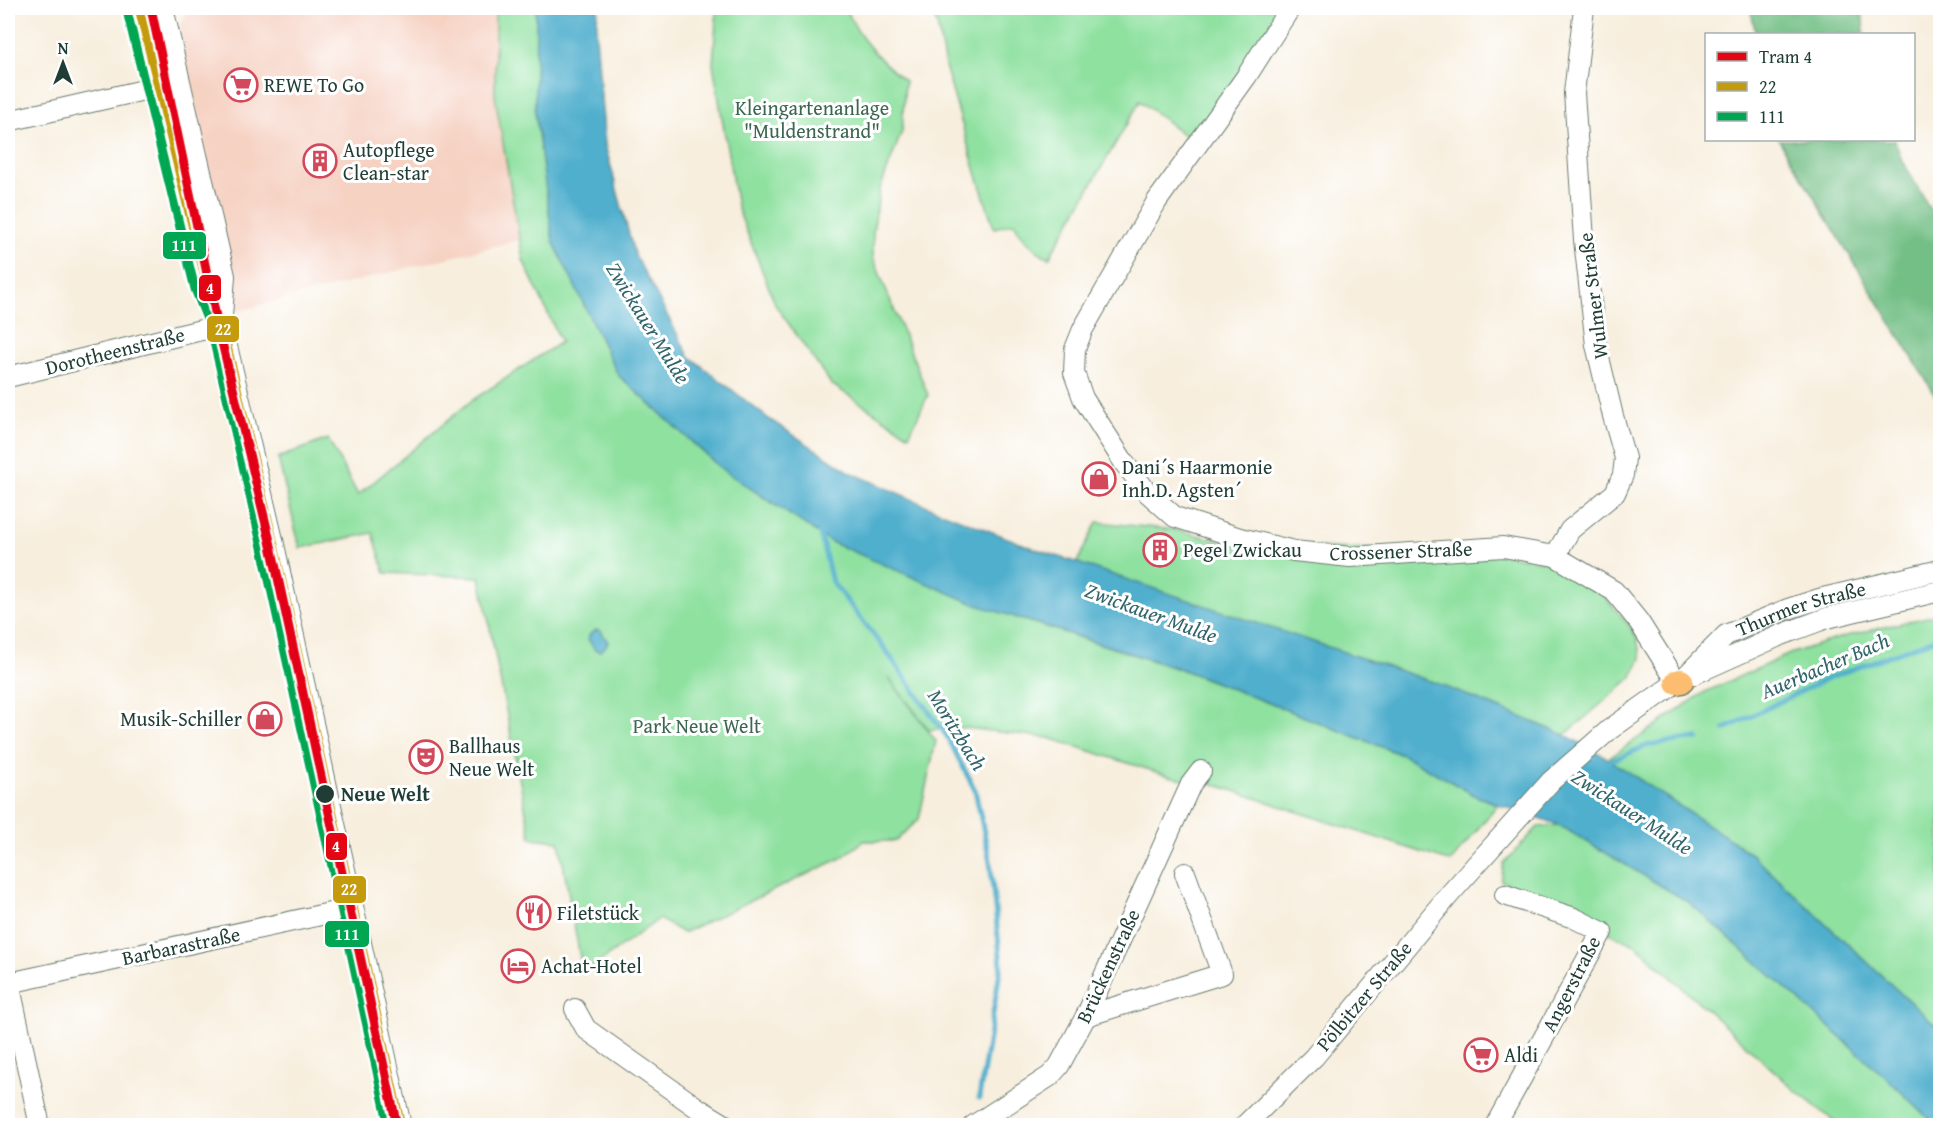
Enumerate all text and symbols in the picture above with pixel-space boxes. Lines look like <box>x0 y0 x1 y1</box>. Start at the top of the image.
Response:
north arrow <box>33 33 93 93</box>
legend <box>1705 33 1915 141</box>
text: N <box>58 36 69 60</box>
text: Tram 4 <box>1759 43 1812 70</box>
supermarket icon: REWE To Go <box>223 67 259 103</box>
place label: REWE To Go <box>264 70 364 99</box>
text: 22 <box>1759 73 1776 100</box>
park label: Kleingartenanlage "Muldenstrand" <box>735 93 889 145</box>
text: 111 <box>1759 103 1785 130</box>
place label: Autopflege Clean-star <box>343 135 435 187</box>
building icon: Autopflege Clean-star <box>302 143 338 179</box>
line badge: 111 <box>162 231 207 260</box>
street label: Wulmer Straße <box>1570 231 1615 361</box>
text: 111 <box>172 233 196 257</box>
water label: Zwickauer Mulde <box>599 256 698 390</box>
line badge: 4 <box>198 274 222 302</box>
text: 4 <box>206 276 214 300</box>
line badge: 22 <box>206 315 240 343</box>
text: 22 <box>215 317 231 341</box>
street label: Dorotheenstraße <box>42 319 187 382</box>
place label: Dani´s Haarmonie Inh.D. Agsten´ <box>1122 452 1272 504</box>
shop icon: Dani´s Haarmonie Inh.D. Agsten´ <box>1081 461 1117 497</box>
building icon: Pegel Zwickau <box>1142 532 1178 568</box>
street label: Crossener Straße <box>1329 534 1473 567</box>
place label: Pegel Zwickau <box>1183 535 1302 564</box>
street label: Thurmer Straße <box>1731 573 1868 643</box>
water label: Zwickauer Mulde <box>1081 574 1222 651</box>
water label: Auerbacher Bach <box>1755 624 1894 707</box>
water label: Moritzbach <box>920 683 995 777</box>
shop icon: Musik-Schiller <box>247 701 283 737</box>
place label: Musik-Schiller <box>120 704 242 733</box>
park label: Park Neue Welt <box>633 711 761 740</box>
place label: Ballhaus Neue Welt <box>449 731 534 783</box>
theatre icon: Ballhaus Neue Welt <box>408 739 444 775</box>
water label: Zwickauer Mulde <box>1566 761 1699 862</box>
place label: Neue Welt <box>341 779 430 808</box>
marker: Neue Welt <box>314 783 336 805</box>
line badge: 4 <box>325 832 348 861</box>
text: 4 <box>332 834 340 858</box>
line badge: 22 <box>332 875 367 904</box>
text: 22 <box>341 877 357 901</box>
restaurant icon: Filetstück <box>516 895 552 931</box>
place label: Filetstück <box>557 898 640 927</box>
street label: Brückenstraße <box>1068 904 1147 1028</box>
street label: Barbarastraße <box>119 919 243 972</box>
line badge: 111 <box>324 920 370 948</box>
text: 111 <box>335 922 359 946</box>
street label: Angerstraße <box>1534 931 1607 1037</box>
street label: Pölbitzer Straße <box>1309 934 1418 1057</box>
hotel icon: Achat-Hotel <box>500 948 536 984</box>
place label: Achat-Hotel <box>541 951 642 980</box>
supermarket icon: Aldi <box>1463 1037 1499 1073</box>
place label: Aldi <box>1504 1040 1538 1069</box>

